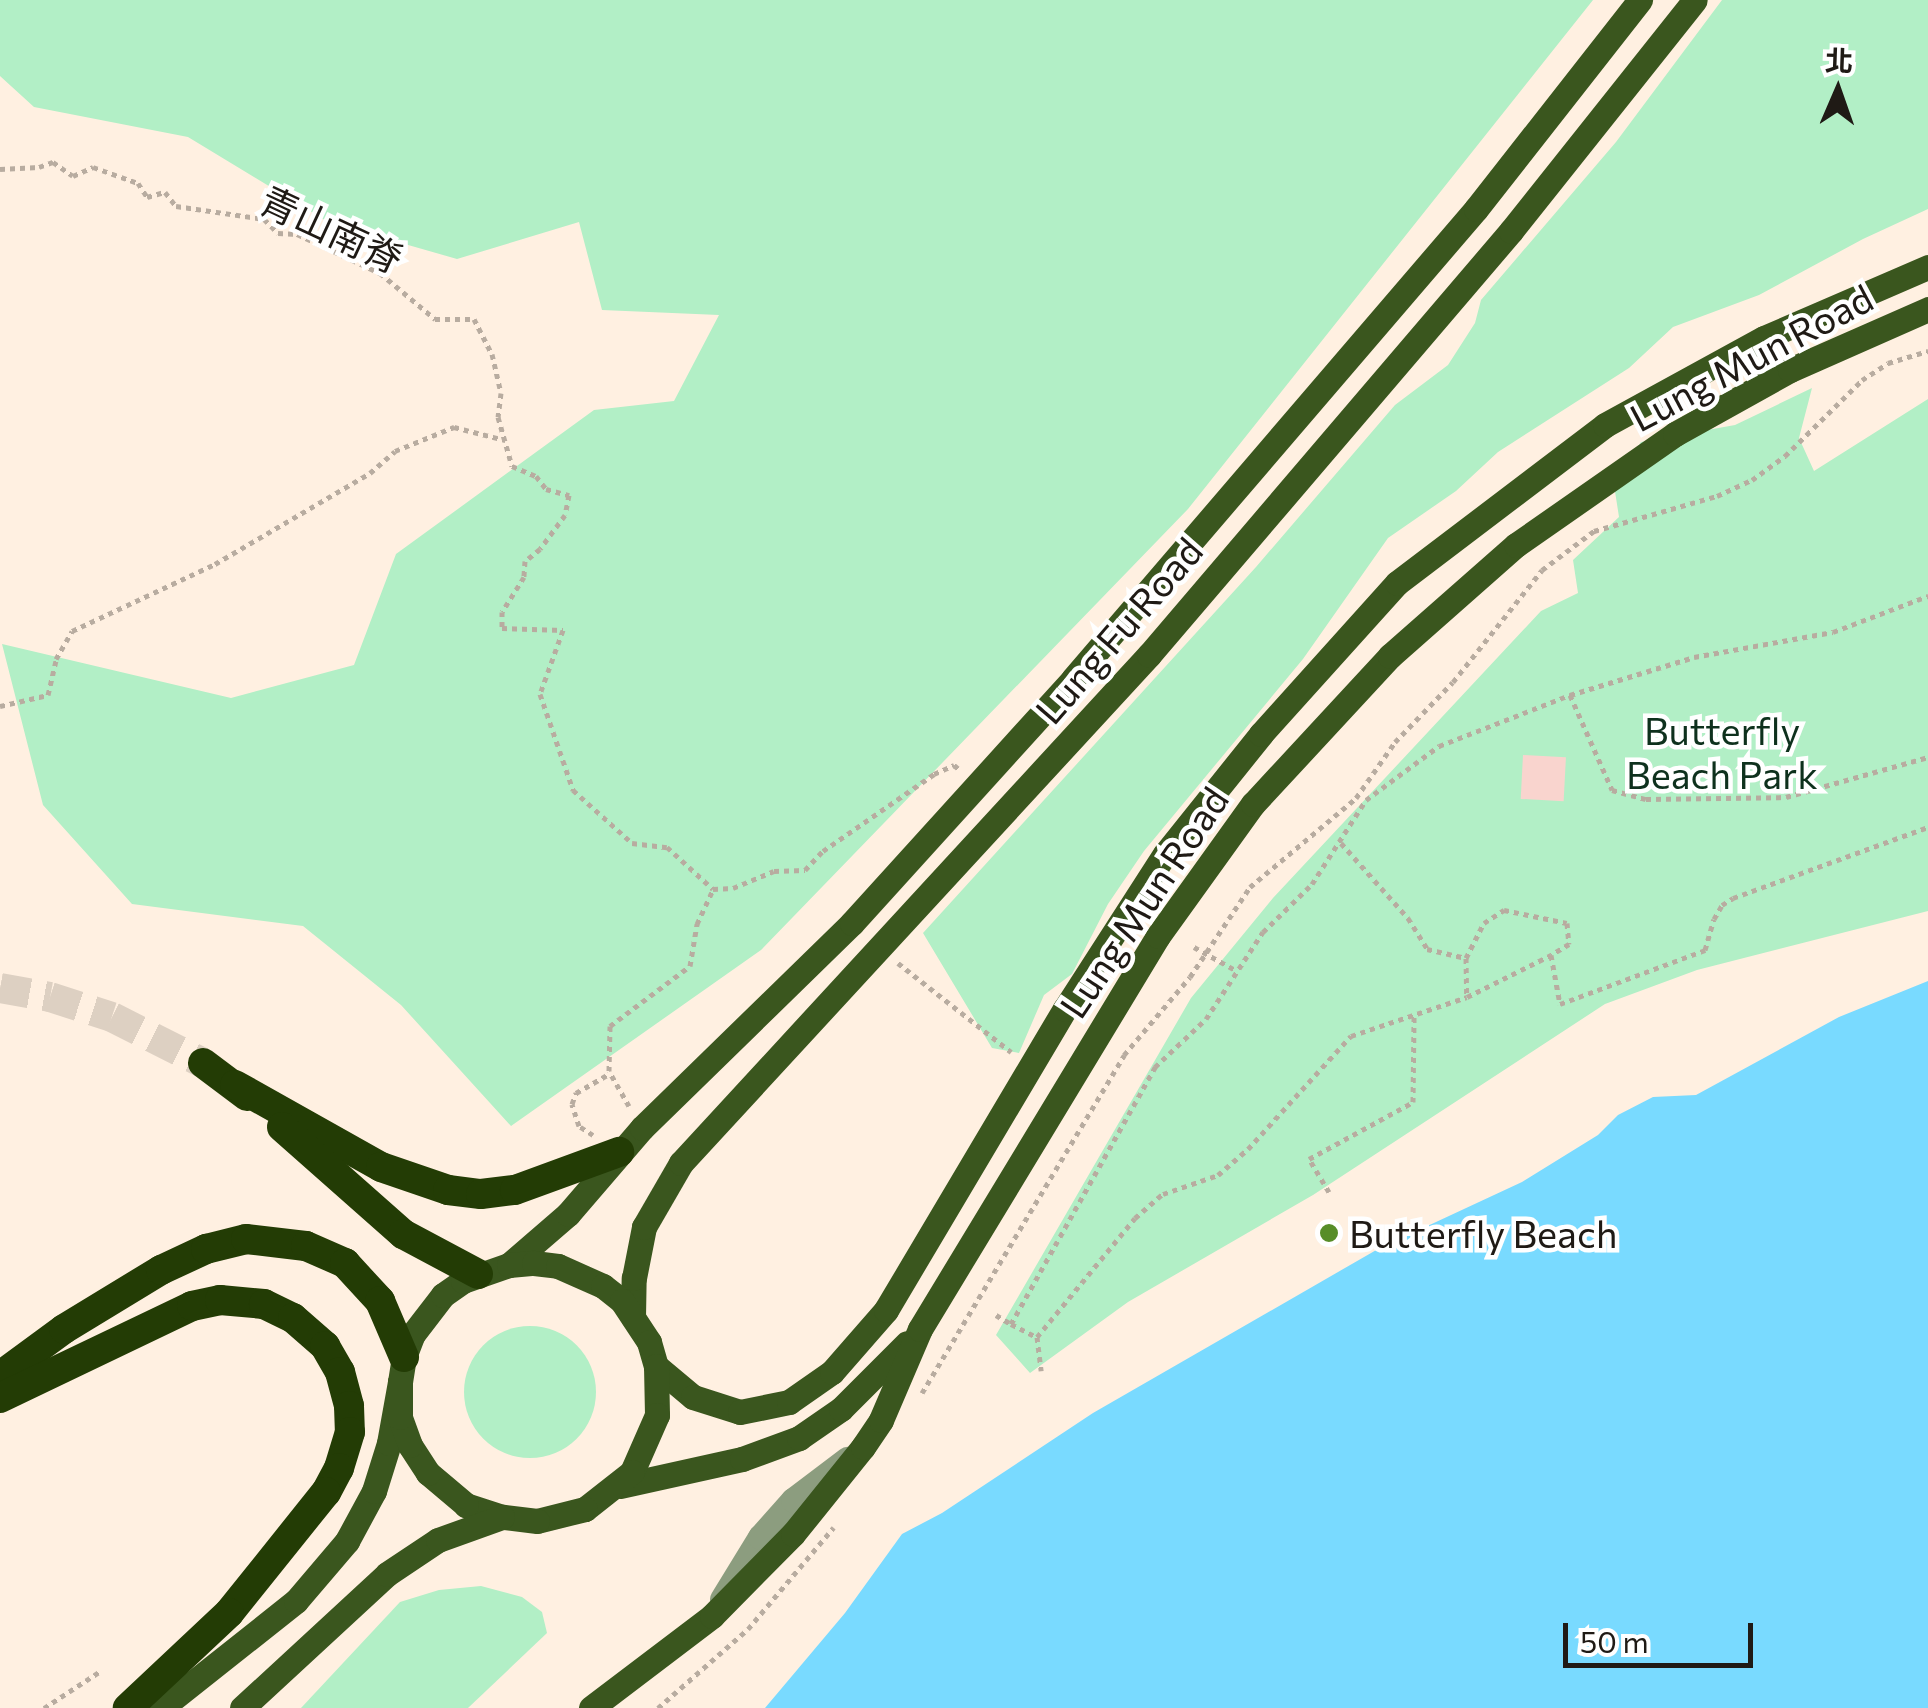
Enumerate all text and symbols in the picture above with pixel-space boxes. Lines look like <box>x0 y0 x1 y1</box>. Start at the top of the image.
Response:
north arrow <box>1788 40 1888 140</box>
text: 北 <box>1824 43 1854 77</box>
street label: 青山南脊 <box>253 176 411 282</box>
street label: Lung Mun Road <box>1622 274 1880 440</box>
street label: Lung Fu Road <box>1025 528 1211 732</box>
park label: Butterfly Beach Park <box>1626 707 1818 796</box>
street label: Lung Mun Road <box>1049 778 1237 1026</box>
place label: Butterfly Beach <box>1349 1210 1617 1256</box>
marker: Butterfly Beach <box>1318 1222 1340 1244</box>
scale bar <box>1568 1603 1758 1665</box>
text: 50 m <box>1580 1622 1649 1659</box>

